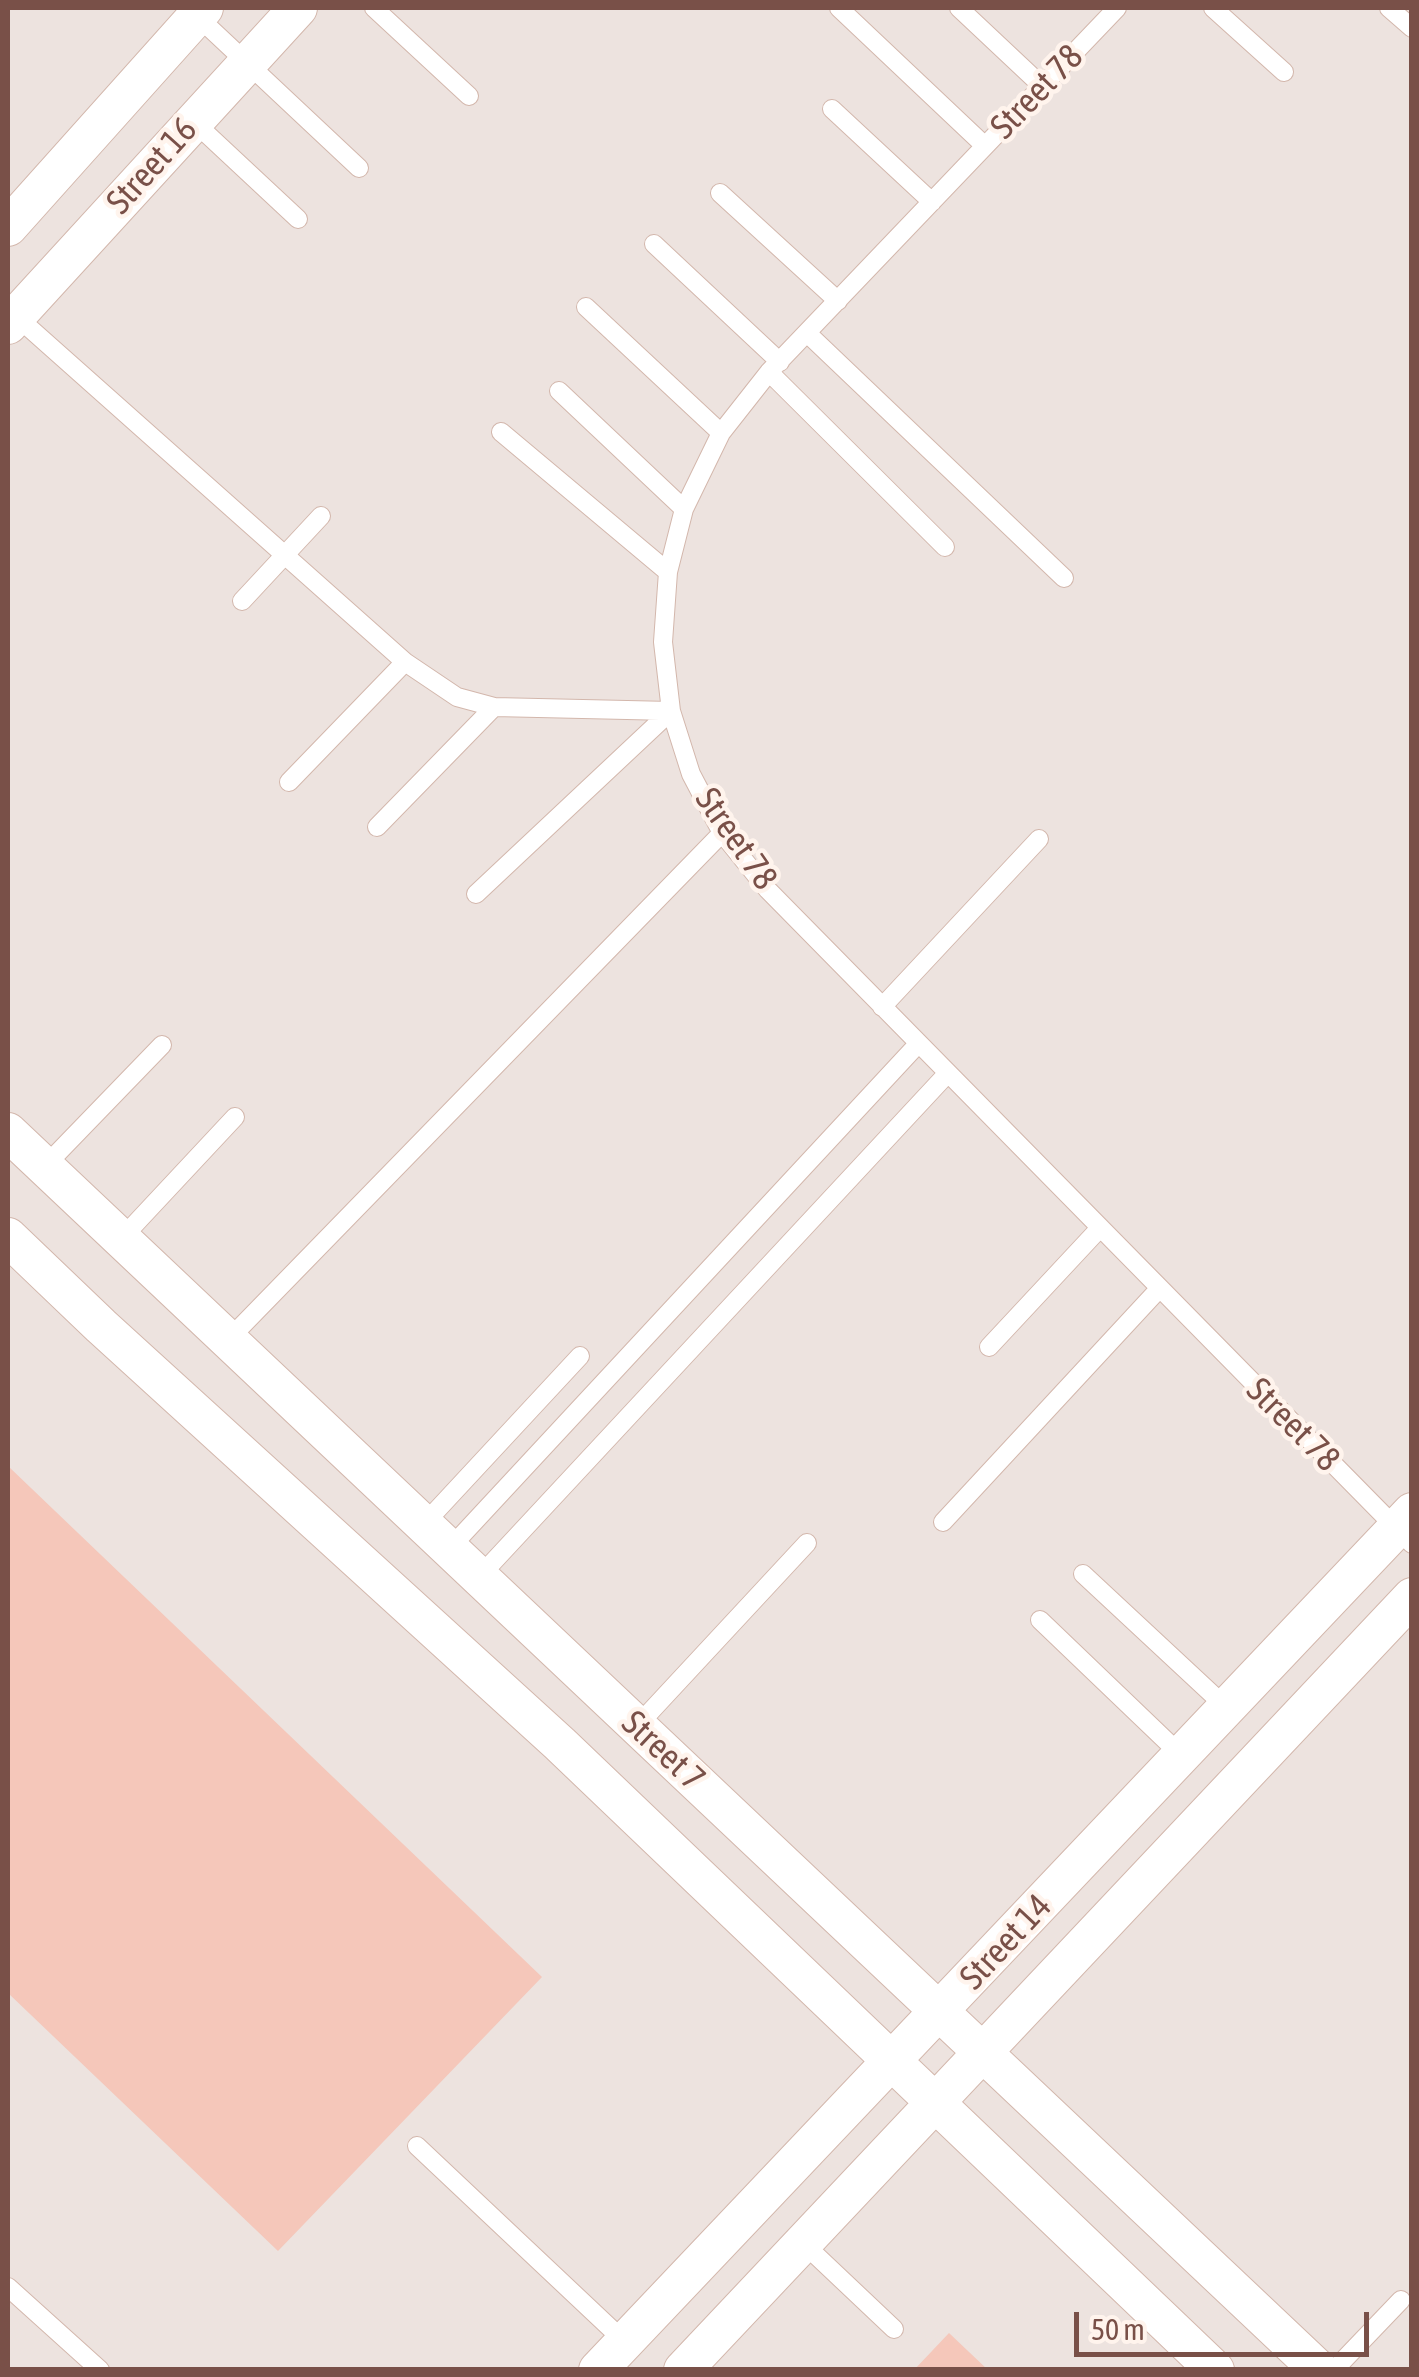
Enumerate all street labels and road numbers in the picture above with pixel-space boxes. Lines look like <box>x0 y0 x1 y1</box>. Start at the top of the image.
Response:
street label: Street 78 <box>982 36 1092 148</box>
street label: Street 16 <box>98 109 206 223</box>
street label: Street 78 <box>686 780 786 898</box>
street label: Street 78 <box>1238 1370 1348 1480</box>
street label: Street 7 <box>613 1702 713 1800</box>
street label: Street 14 <box>952 1886 1060 1998</box>

